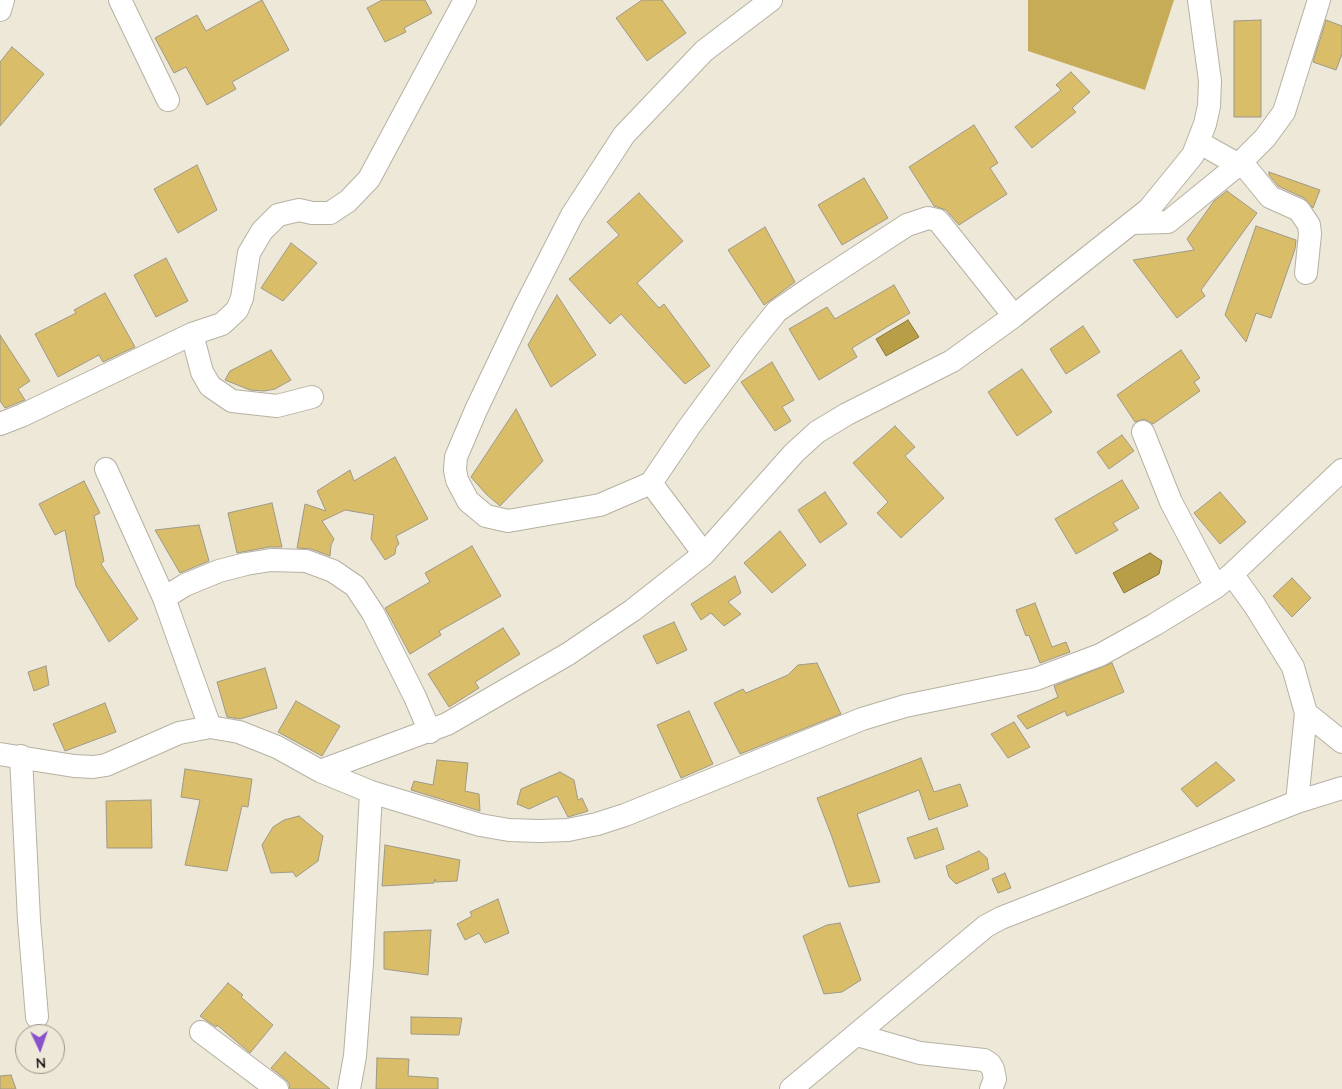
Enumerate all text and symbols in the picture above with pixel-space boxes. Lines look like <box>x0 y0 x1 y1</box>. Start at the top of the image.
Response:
north arrow <box>15 1024 65 1074</box>
text: N <box>35 1054 46 1072</box>

